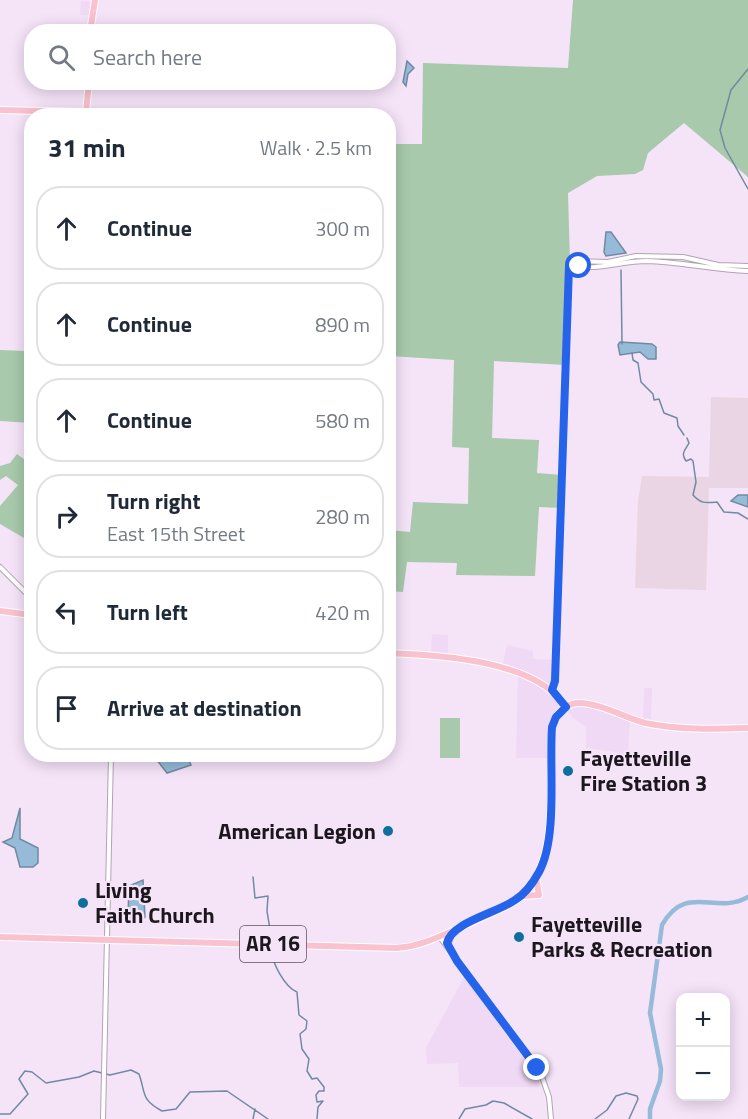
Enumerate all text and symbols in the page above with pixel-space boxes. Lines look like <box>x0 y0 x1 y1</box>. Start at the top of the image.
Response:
search box <box>24 24 396 90</box>
text: Search here <box>93 40 202 74</box>
icon: search <box>45 41 78 74</box>
text: 31 min <box>48 128 126 167</box>
text: Walk · 2.5 km <box>260 132 372 163</box>
text: Continue <box>107 211 192 245</box>
icon: ahead <box>50 212 83 245</box>
text: 300 m <box>315 213 370 244</box>
route start <box>565 252 591 278</box>
text: Continue <box>107 307 192 341</box>
icon: ahead <box>50 308 83 341</box>
text: 890 m <box>315 309 370 340</box>
text: Continue <box>107 403 192 437</box>
icon: ahead <box>50 404 83 437</box>
text: 580 m <box>315 405 370 436</box>
text: Turn right <box>107 484 201 518</box>
icon: right <box>50 500 83 533</box>
text: 280 m <box>315 501 370 532</box>
text: East 15th Street <box>107 518 245 549</box>
text: Turn left <box>107 595 188 629</box>
icon: left <box>50 596 83 629</box>
text: 420 m <box>315 597 370 628</box>
text: Arrive at destination <box>107 691 302 725</box>
icon: arrive <box>50 692 83 725</box>
place label: Fayetteville Fire Station 3 <box>580 741 707 800</box>
marker: Fayetteville Fire Station 3 <box>561 764 575 778</box>
place label: American Legion <box>218 814 376 848</box>
marker: American Legion <box>381 824 395 838</box>
place label: Living Faith Church <box>95 873 215 932</box>
marker: Living Faith Church <box>76 896 90 910</box>
place label: Fayetteville Parks & Recreation <box>531 907 713 966</box>
road number: AR 16 <box>240 926 306 962</box>
marker: Fayetteville Parks & Recreation <box>512 930 526 944</box>
map controls <box>676 993 730 1101</box>
button: + <box>676 993 730 1047</box>
button: − <box>676 1047 730 1101</box>
route end <box>523 1054 549 1080</box>

